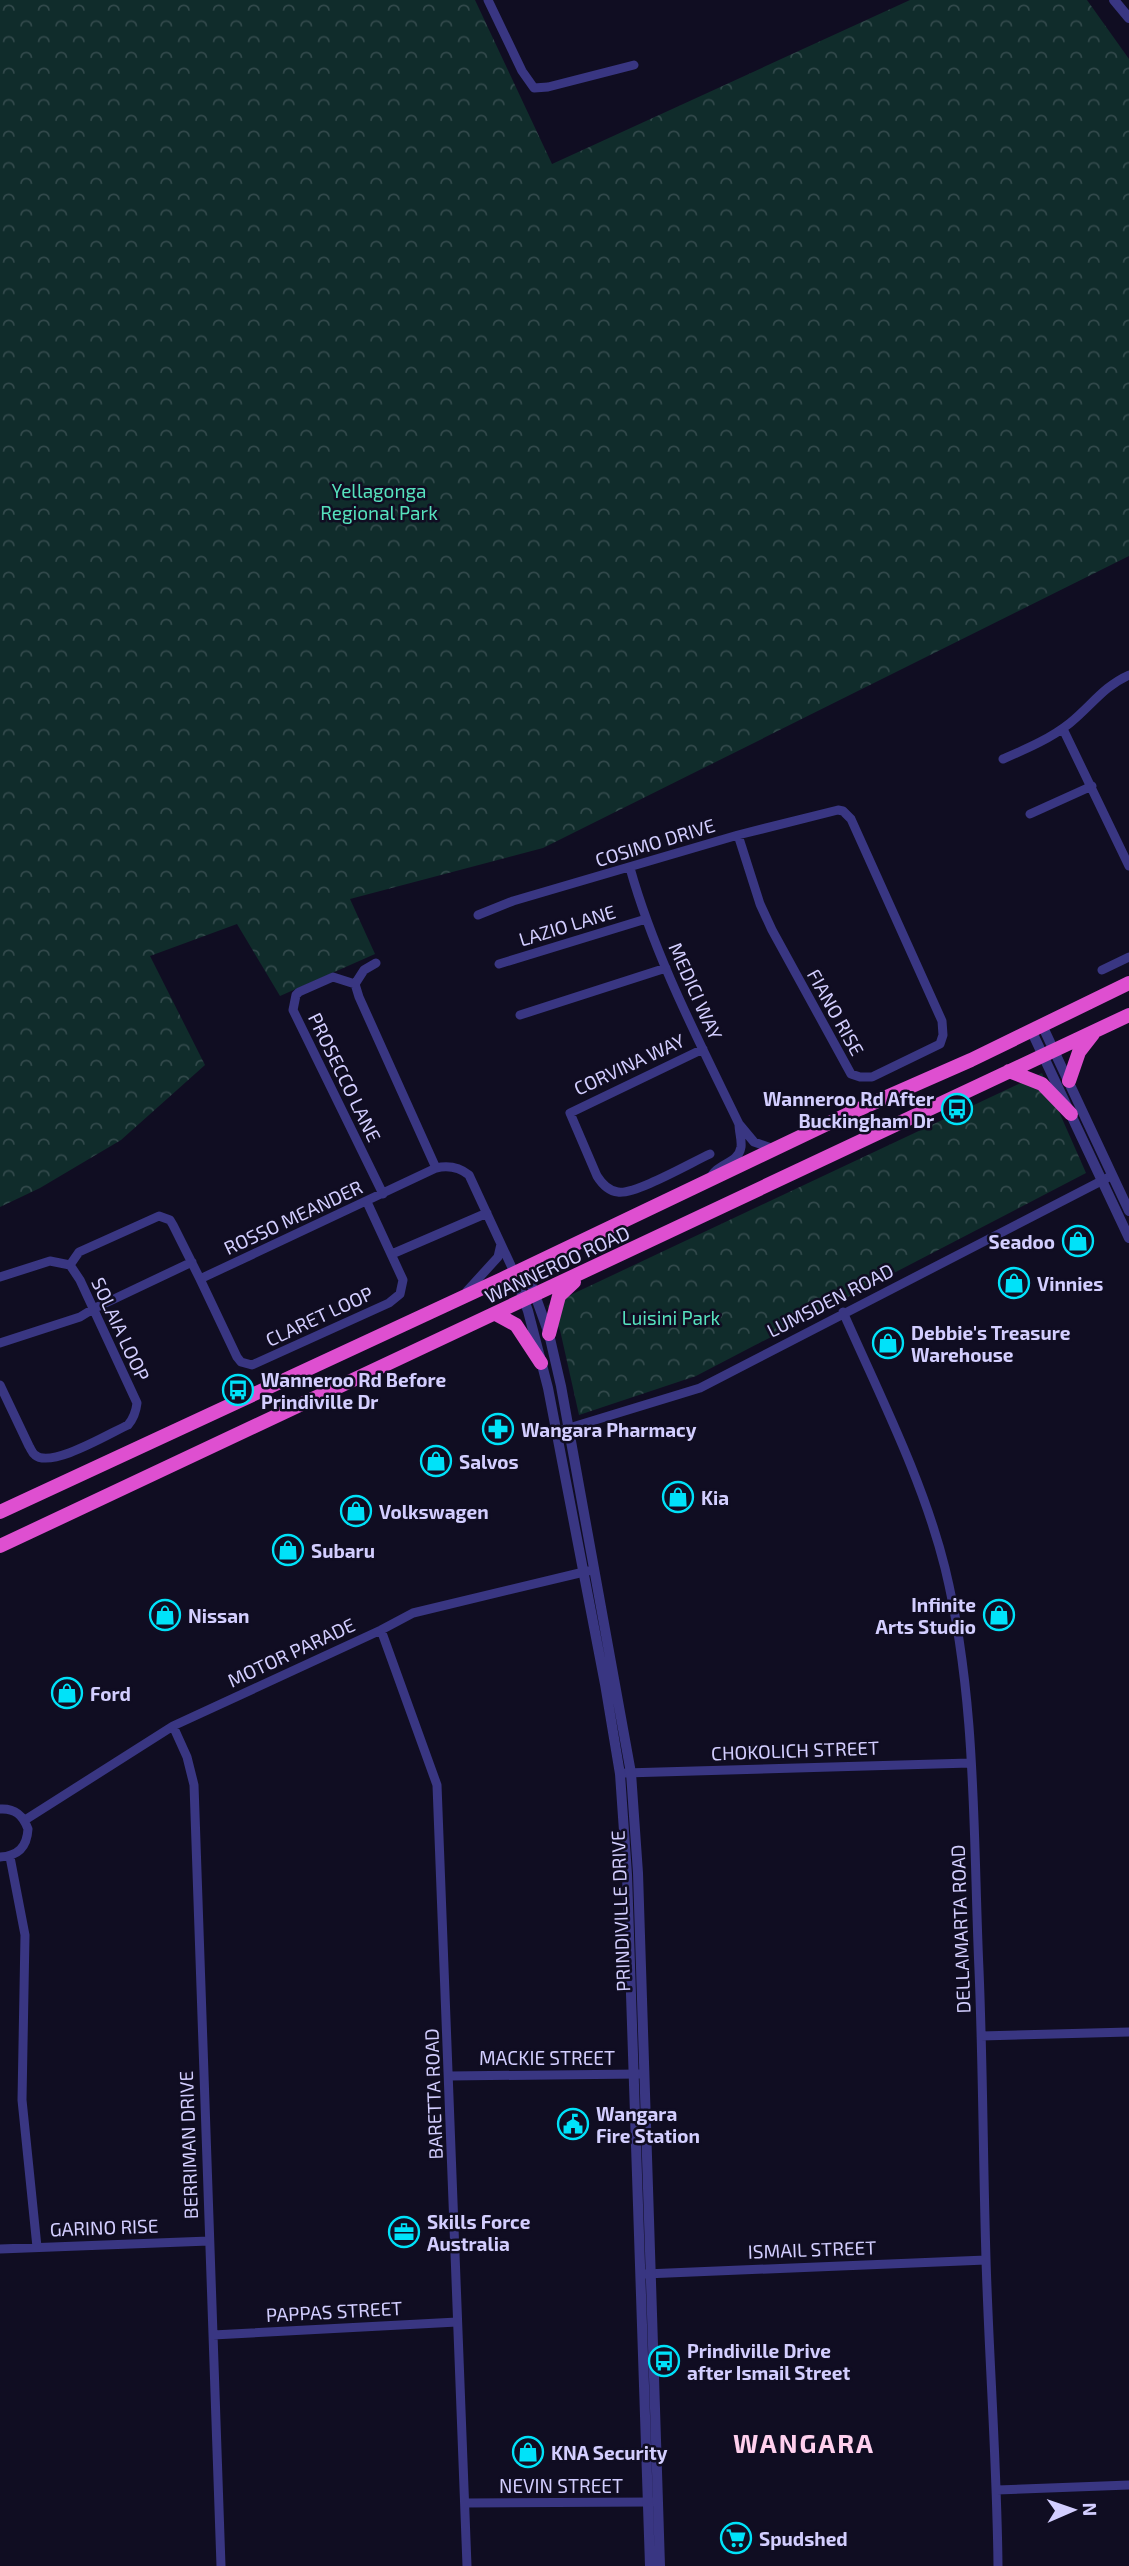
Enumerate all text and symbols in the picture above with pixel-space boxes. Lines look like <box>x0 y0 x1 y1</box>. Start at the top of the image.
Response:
park label: Yellagonga Regional Park <box>320 479 438 524</box>
street label: COSIMO DRIVE <box>592 813 718 871</box>
street label: LAZIO LANE <box>516 899 618 951</box>
street label: MEDICI WAY <box>664 939 728 1043</box>
street label: FIANO RISE <box>803 965 869 1059</box>
street label: PROSECCO LANE <box>304 1009 386 1145</box>
street label: CORVINA WAY <box>570 1028 688 1100</box>
place label: Wanneroo Rd After Buckingham Dr <box>763 1087 934 1132</box>
bus stop icon: Wanneroo Rd After Buckingham Dr <box>940 1092 974 1126</box>
street label: ROSSO MEANDER <box>220 1175 366 1259</box>
street label: WANNEROO ROAD <box>481 1220 633 1308</box>
shop icon: Seadoo <box>1061 1224 1095 1258</box>
place label: Seadoo <box>989 1230 1055 1253</box>
street label: LUMSDEN ROAD <box>763 1258 897 1342</box>
shop icon: Vinnies <box>997 1266 1031 1300</box>
place label: Vinnies <box>1037 1272 1103 1295</box>
street label: SOLAIA LOOP <box>87 1274 155 1384</box>
street label: CLARET LOOP <box>262 1281 376 1351</box>
park label: Luisini Park <box>622 1306 721 1329</box>
place label: Debbie's Treasure Warehouse <box>911 1321 1071 1366</box>
shop icon: Debbie's Treasure Warehouse <box>871 1326 905 1360</box>
place label: Wanneroo Rd Before Prindiville Dr <box>261 1368 446 1413</box>
bus stop icon: Wanneroo Rd Before Prindiville Dr <box>221 1373 255 1407</box>
pharmacy icon: Wangara Pharmacy <box>481 1412 515 1446</box>
place label: Wangara Pharmacy <box>521 1418 697 1442</box>
shop icon: Salvos <box>419 1444 453 1478</box>
place label: Salvos <box>459 1450 519 1473</box>
shop icon: Kia <box>661 1480 695 1514</box>
place label: Kia <box>701 1486 729 1509</box>
shop icon: Volkswagen <box>339 1494 373 1528</box>
place label: Volkswagen <box>379 1500 489 1523</box>
shop icon: Subaru <box>271 1533 305 1567</box>
place label: Subaru <box>311 1539 375 1562</box>
place label: Infinite Arts Studio <box>876 1593 976 1638</box>
shop icon: Nissan <box>148 1598 182 1632</box>
shop icon: Infinite Arts Studio <box>982 1598 1016 1632</box>
place label: Nissan <box>188 1604 249 1627</box>
street label: MOTOR PARADE <box>224 1612 358 1692</box>
shop icon: Ford <box>50 1676 84 1710</box>
place label: Ford <box>90 1682 131 1705</box>
street label: CHOKOLICH STREET <box>711 1736 879 1764</box>
street label: PRINDIVILLE DRIVE <box>606 1830 634 1992</box>
street label: DELLAMARTA ROAD <box>946 1844 974 2014</box>
street label: BARETTA ROAD <box>419 2028 447 2160</box>
street label: MACKIE STREET <box>479 2046 615 2069</box>
street label: BERRIMAN DRIVE <box>174 2070 202 2220</box>
place label: Wangara Fire Station <box>596 2102 700 2147</box>
public building icon: Wangara Fire Station <box>556 2107 590 2141</box>
place label: Skills Force Australia <box>427 2210 531 2255</box>
street label: GARINO RISE <box>49 2214 159 2240</box>
office icon: Skills Force Australia <box>387 2215 421 2249</box>
street label: ISMAIL STREET <box>747 2235 877 2263</box>
street label: PAPPAS STREET <box>265 2296 403 2326</box>
place label: Prindiville Drive after Ismail Street <box>687 2339 850 2384</box>
bus stop icon: Prindiville Drive after Ismail Street <box>647 2344 681 2378</box>
district label: WANGARA <box>733 2427 875 2458</box>
shop icon: KNA Security <box>511 2435 545 2469</box>
place label: KNA Security <box>551 2441 668 2465</box>
street label: NEVIN STREET <box>499 2474 623 2497</box>
north arrow <box>1038 2475 1108 2545</box>
text: N <box>1079 2502 1102 2517</box>
supermarket icon: Spudshed <box>719 2521 753 2555</box>
place label: Spudshed <box>759 2527 848 2550</box>

